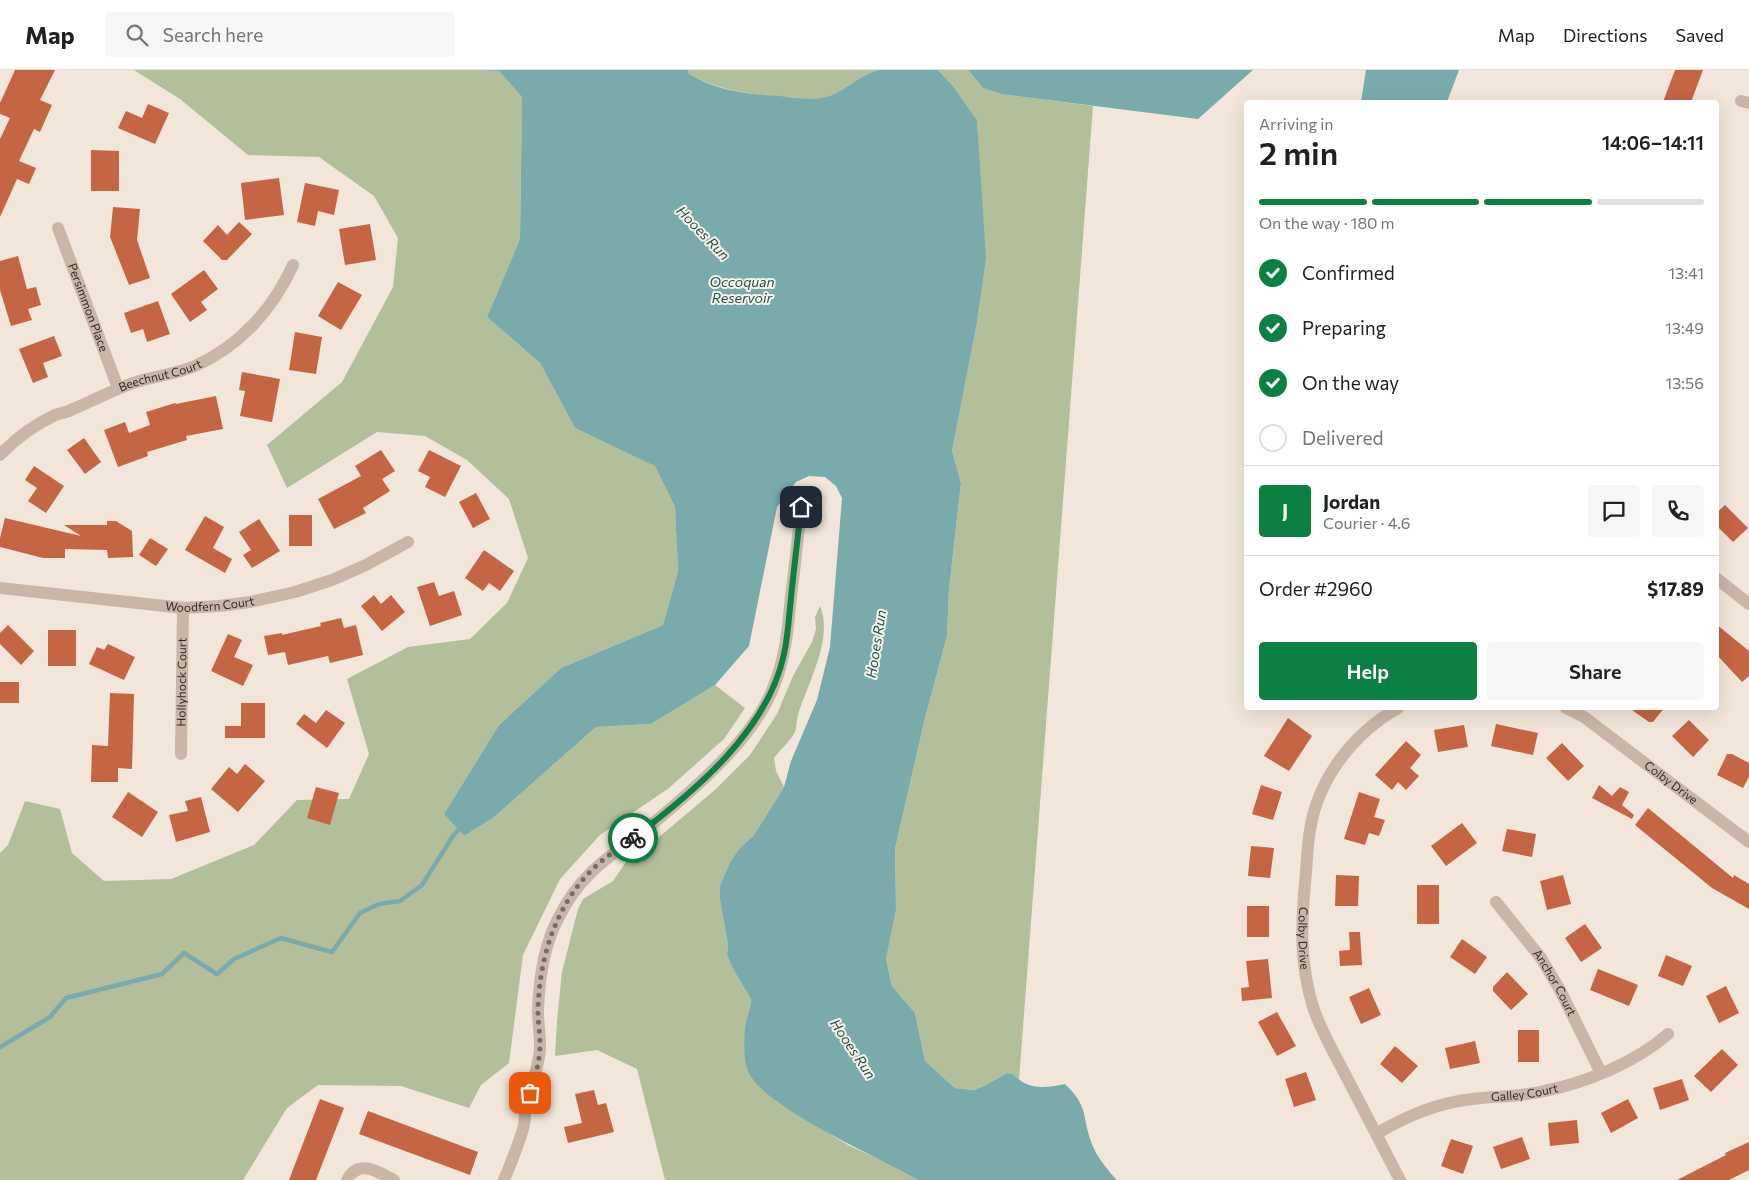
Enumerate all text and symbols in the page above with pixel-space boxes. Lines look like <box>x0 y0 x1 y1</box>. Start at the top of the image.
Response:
search box <box>105 12 455 57</box>
text: Map <box>25 20 75 49</box>
icon: search <box>123 21 151 49</box>
text: Search here <box>163 23 263 46</box>
text: Map <box>1498 24 1535 46</box>
text: Directions <box>1563 24 1647 46</box>
text: Saved <box>1675 24 1724 46</box>
text: Arriving in <box>1259 114 1333 133</box>
text: 14:06–14:11 <box>1602 131 1704 154</box>
text: 2 min <box>1259 132 1338 172</box>
water label: Hooes Run <box>673 202 733 263</box>
text: On the way · 180 m <box>1259 213 1395 232</box>
icon: check <box>1259 259 1287 287</box>
street label: Persimmon Place <box>66 261 112 353</box>
text: Confirmed <box>1302 261 1395 284</box>
text: 13:41 <box>1668 263 1704 282</box>
water label: Occoquan Reservoir <box>710 273 775 306</box>
icon: check <box>1259 314 1287 342</box>
text: Preparing <box>1302 316 1386 339</box>
text: 13:49 <box>1665 318 1704 337</box>
street label: Beechnut Court <box>116 356 204 394</box>
icon: check <box>1259 369 1287 397</box>
text: On the way <box>1302 371 1399 394</box>
text: 13:56 <box>1665 373 1704 392</box>
text: Delivered <box>1302 426 1383 449</box>
button: chat <box>1588 485 1640 537</box>
button: phone <box>1652 485 1704 537</box>
pin <box>780 486 822 528</box>
text: Jordan <box>1323 490 1380 513</box>
icon: home <box>787 493 815 521</box>
text: J <box>1282 499 1288 522</box>
text: Courier · 4.6 <box>1323 513 1410 532</box>
text: Order #2960 <box>1259 577 1373 600</box>
text: $17.89 <box>1647 577 1704 600</box>
street label: Woodfern Court <box>165 593 256 614</box>
water label: Hooes Run <box>862 609 889 679</box>
street label: Hollyhock Court <box>173 637 189 727</box>
button: Help <box>1259 642 1477 700</box>
button: Share <box>1487 642 1704 700</box>
street label: Colby Drive <box>1642 757 1701 807</box>
courier <box>608 813 658 863</box>
icon: bike <box>619 824 647 852</box>
street label: Colby Drive <box>1296 907 1313 970</box>
street label: Anchor Court <box>1531 946 1580 1018</box>
water label: Hooes Run <box>827 1015 880 1082</box>
pin <box>509 1072 551 1114</box>
icon: bag <box>516 1079 544 1107</box>
street label: Galley Court <box>1491 1080 1559 1103</box>

